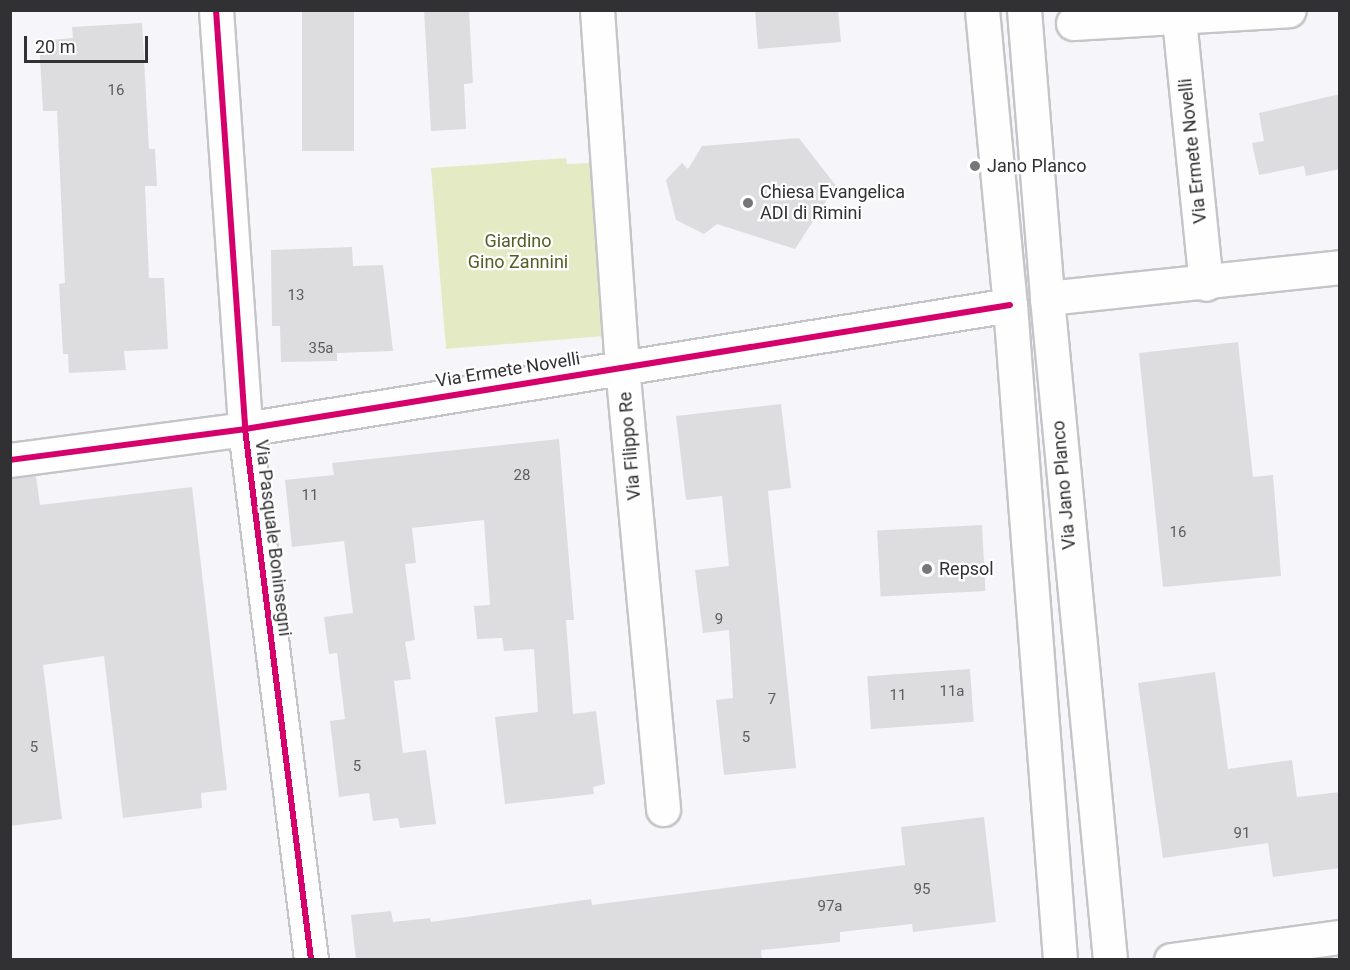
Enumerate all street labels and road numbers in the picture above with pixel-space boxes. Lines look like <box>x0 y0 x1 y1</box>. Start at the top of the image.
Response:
street label: Via Ermete Novelli <box>1175 77 1211 225</box>
street label: Via Ermete Novelli <box>434 348 582 392</box>
street label: Via Filippo Re <box>615 391 645 501</box>
street label: Via Jano Planco <box>1048 419 1080 551</box>
street label: Via Pasquale Boninsegni <box>250 439 296 637</box>

